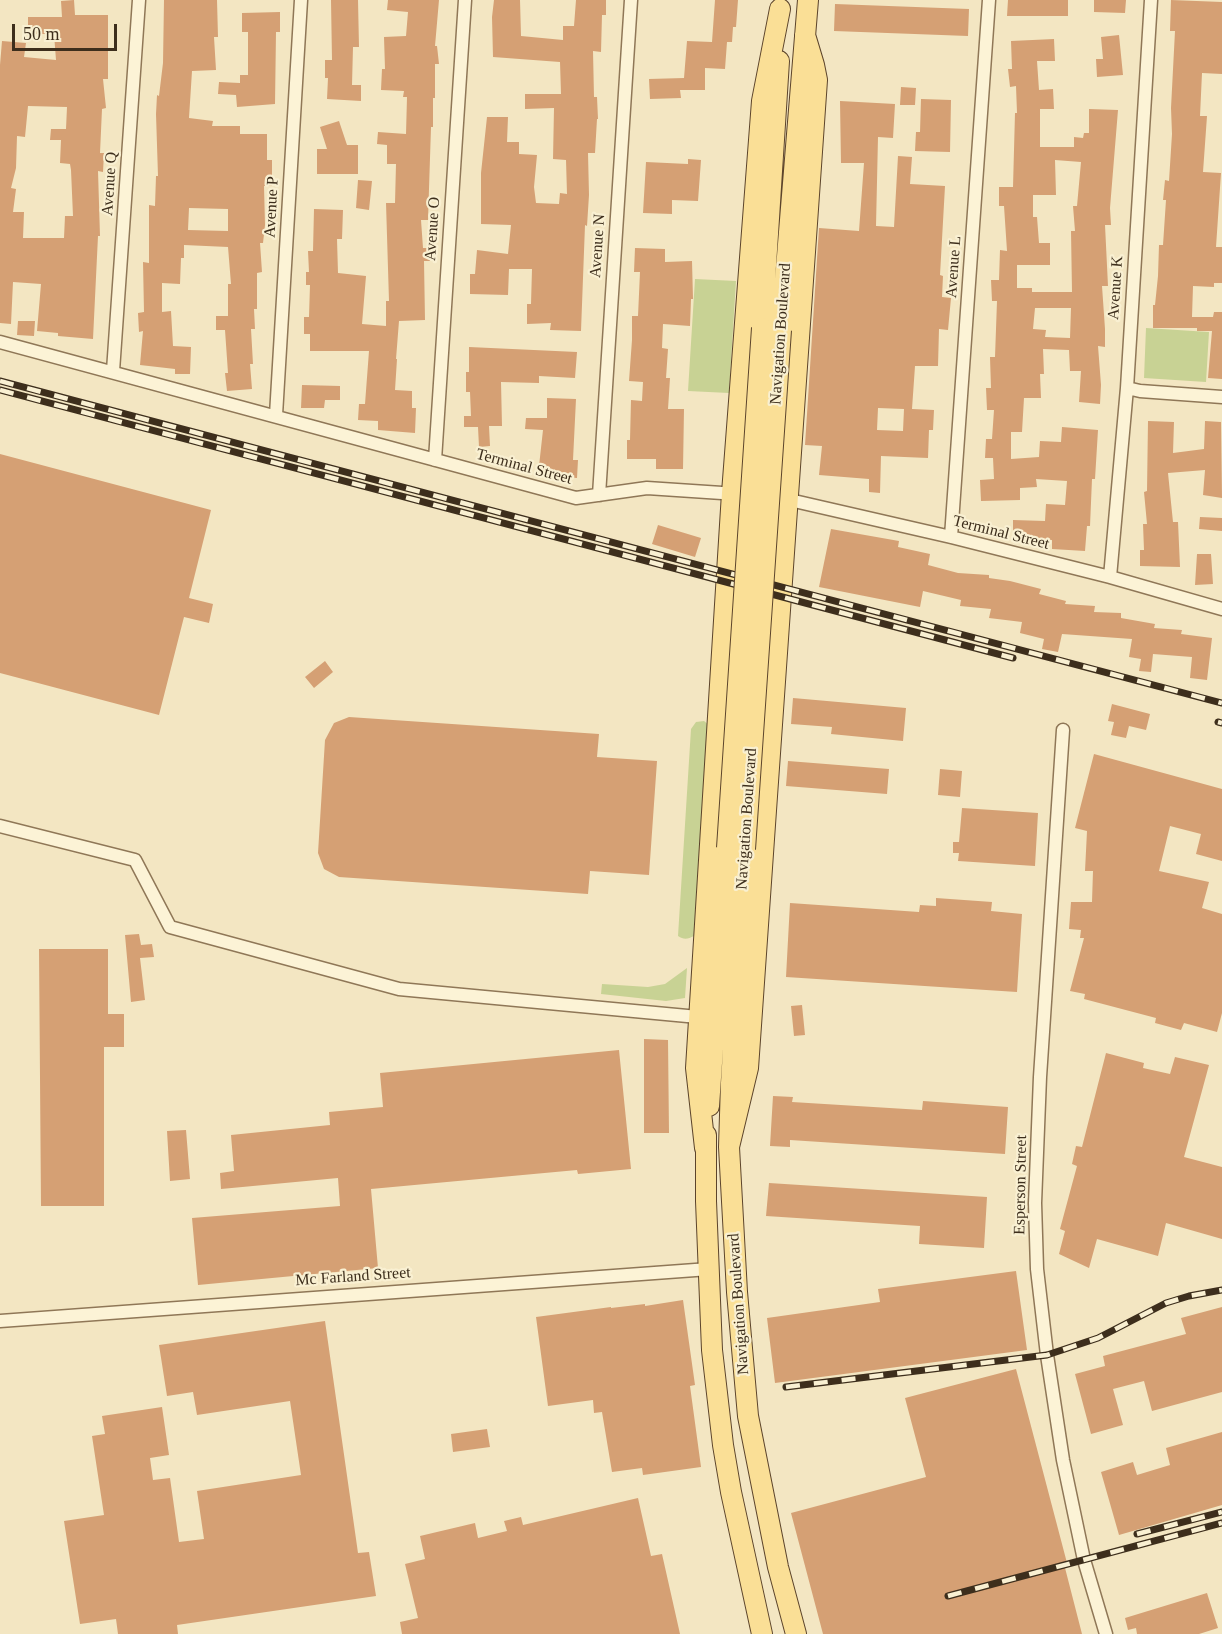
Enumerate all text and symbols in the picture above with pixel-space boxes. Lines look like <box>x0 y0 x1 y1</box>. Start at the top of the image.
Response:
scale bar <box>15 12 120 50</box>
text: 50 m <box>23 24 60 44</box>
street label: Avenue Q <box>98 151 122 217</box>
street label: Avenue P <box>261 176 283 238</box>
street label: Avenue O <box>421 196 445 262</box>
street label: Avenue N <box>586 213 610 279</box>
street label: Avenue L <box>942 235 966 299</box>
street label: Avenue K <box>1104 255 1128 321</box>
street label: Navigation Boulevard <box>766 263 796 405</box>
street label: Terminal Street <box>474 445 574 489</box>
street label: Terminal Street <box>951 512 1051 554</box>
street label: Navigation Boulevard <box>732 748 762 890</box>
street label: Esperson Street <box>1011 1135 1031 1235</box>
street label: Navigation Boulevard <box>724 1233 754 1375</box>
street label: Mc Farland Street <box>295 1263 411 1291</box>

